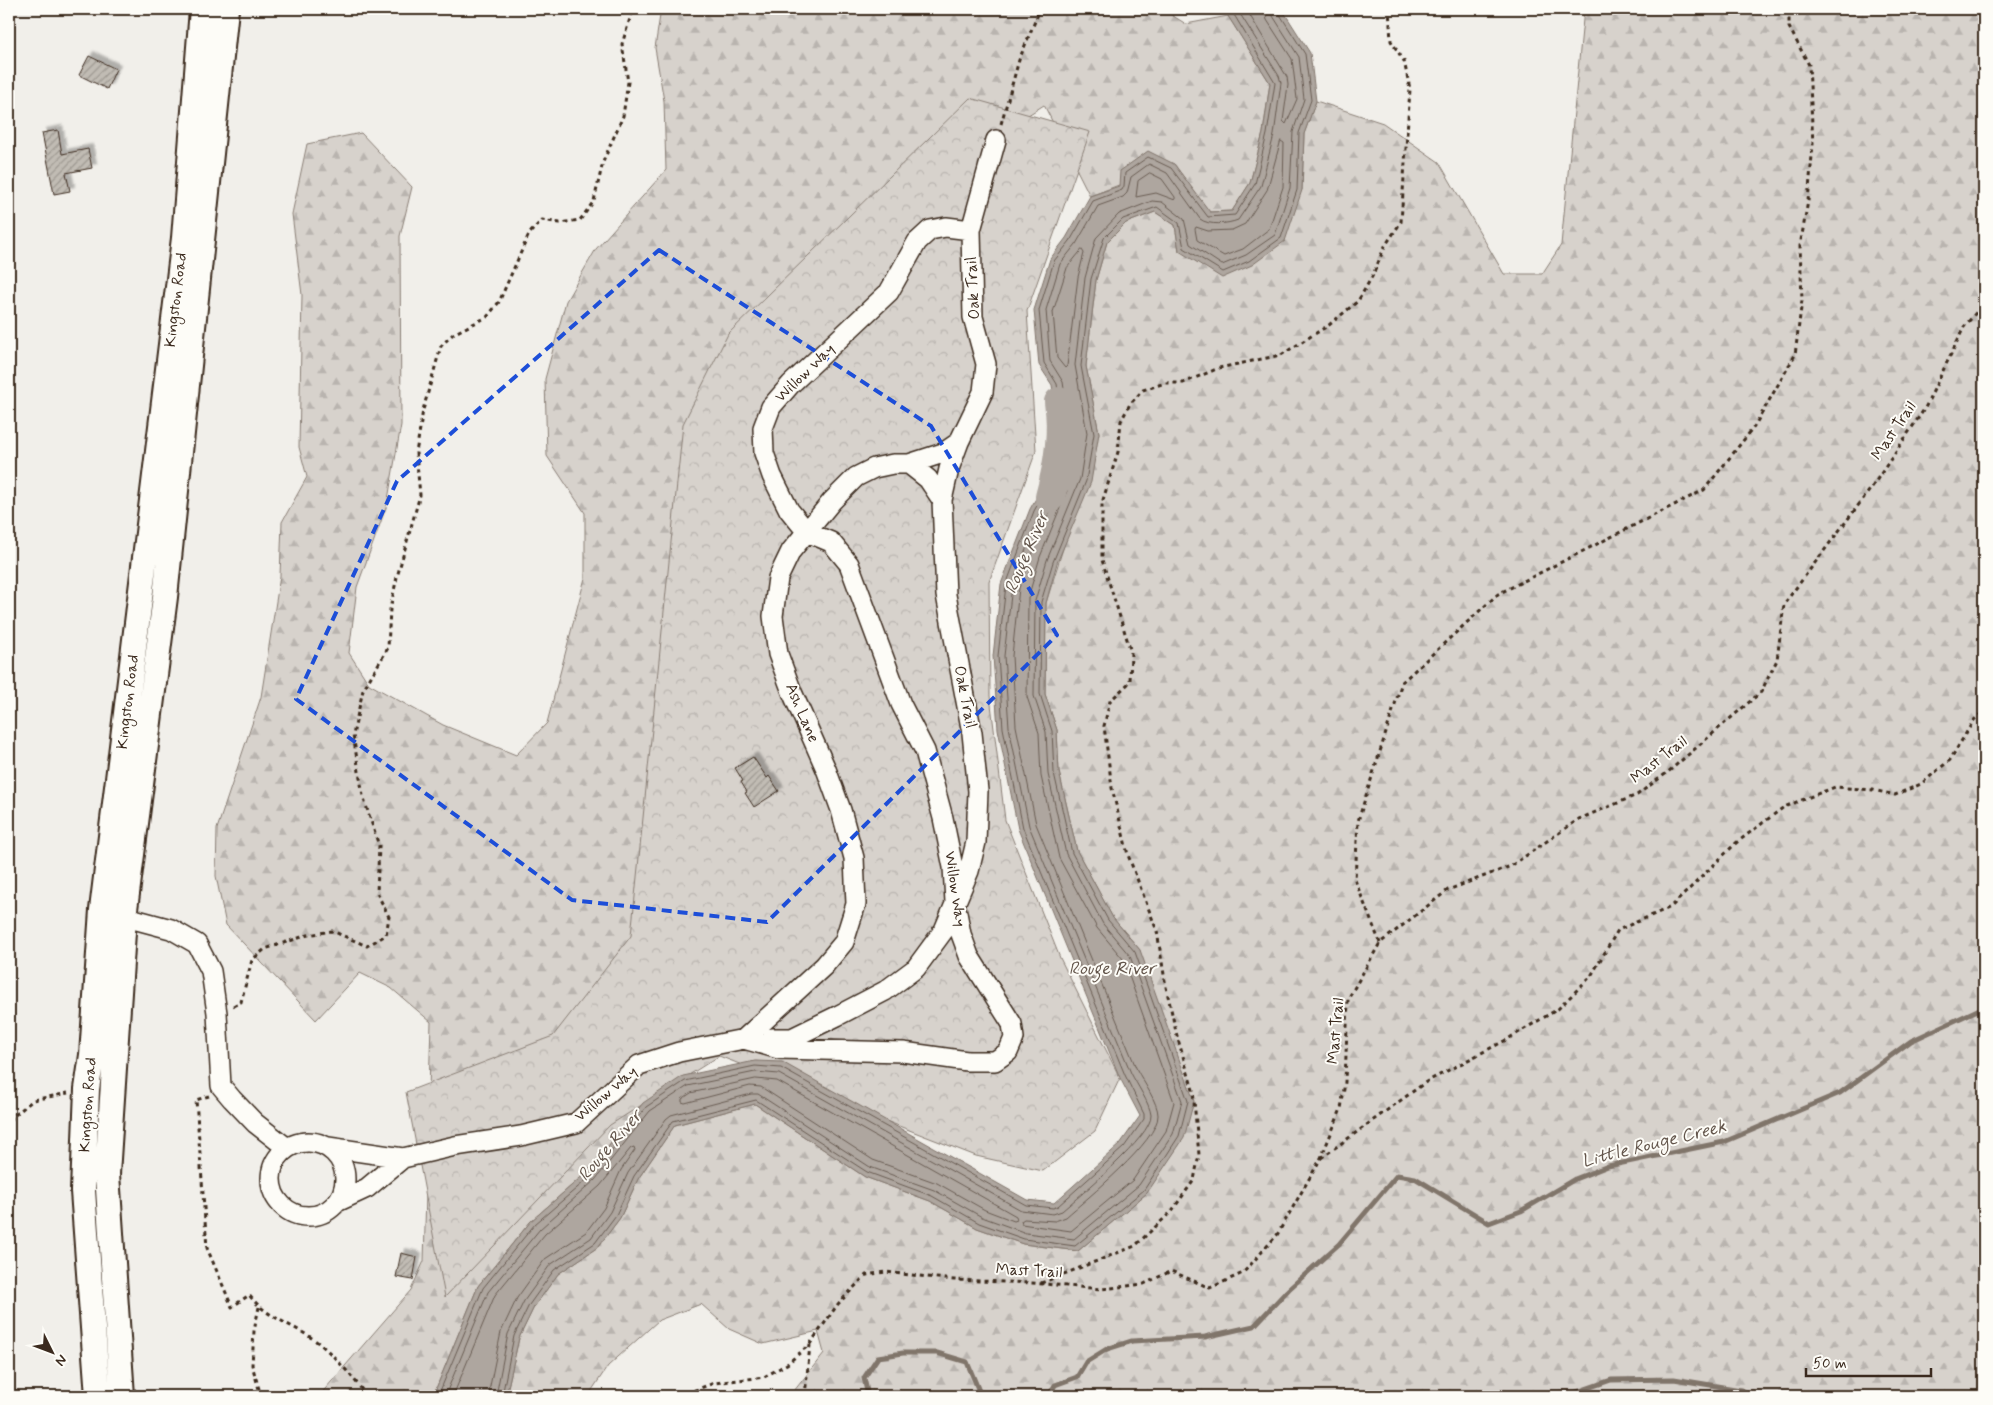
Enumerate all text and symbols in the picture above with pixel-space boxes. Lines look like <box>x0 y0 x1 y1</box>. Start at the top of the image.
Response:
street label: Kingston Road <box>160 251 193 349</box>
street label: Oak Trail <box>961 256 985 320</box>
street label: Willow Way <box>770 339 840 407</box>
street label: Mast Trail <box>1867 398 1921 464</box>
water label: Rouge River <box>999 506 1058 598</box>
street label: Kingston Road <box>112 653 145 751</box>
street label: Oak Trail <box>949 664 981 730</box>
street label: Ash Lane <box>780 680 824 746</box>
street label: Mast Trail <box>1626 731 1692 789</box>
street label: Willow Way <box>939 850 971 928</box>
water label: Rouge River <box>1069 957 1158 983</box>
street label: Mast Trail <box>1323 997 1349 1065</box>
street label: Kingston Road <box>74 1057 103 1153</box>
street label: Willow Way <box>570 1061 642 1127</box>
water label: Rouge River <box>573 1104 651 1188</box>
water label: Little Rouge Creek <box>1579 1114 1729 1175</box>
street label: Mast Trail <box>995 1259 1063 1283</box>
north arrow <box>28 1328 78 1378</box>
scale bar <box>1806 1345 1930 1377</box>
text: N <box>51 1351 71 1370</box>
text: 50 m <box>1813 1354 1847 1374</box>

